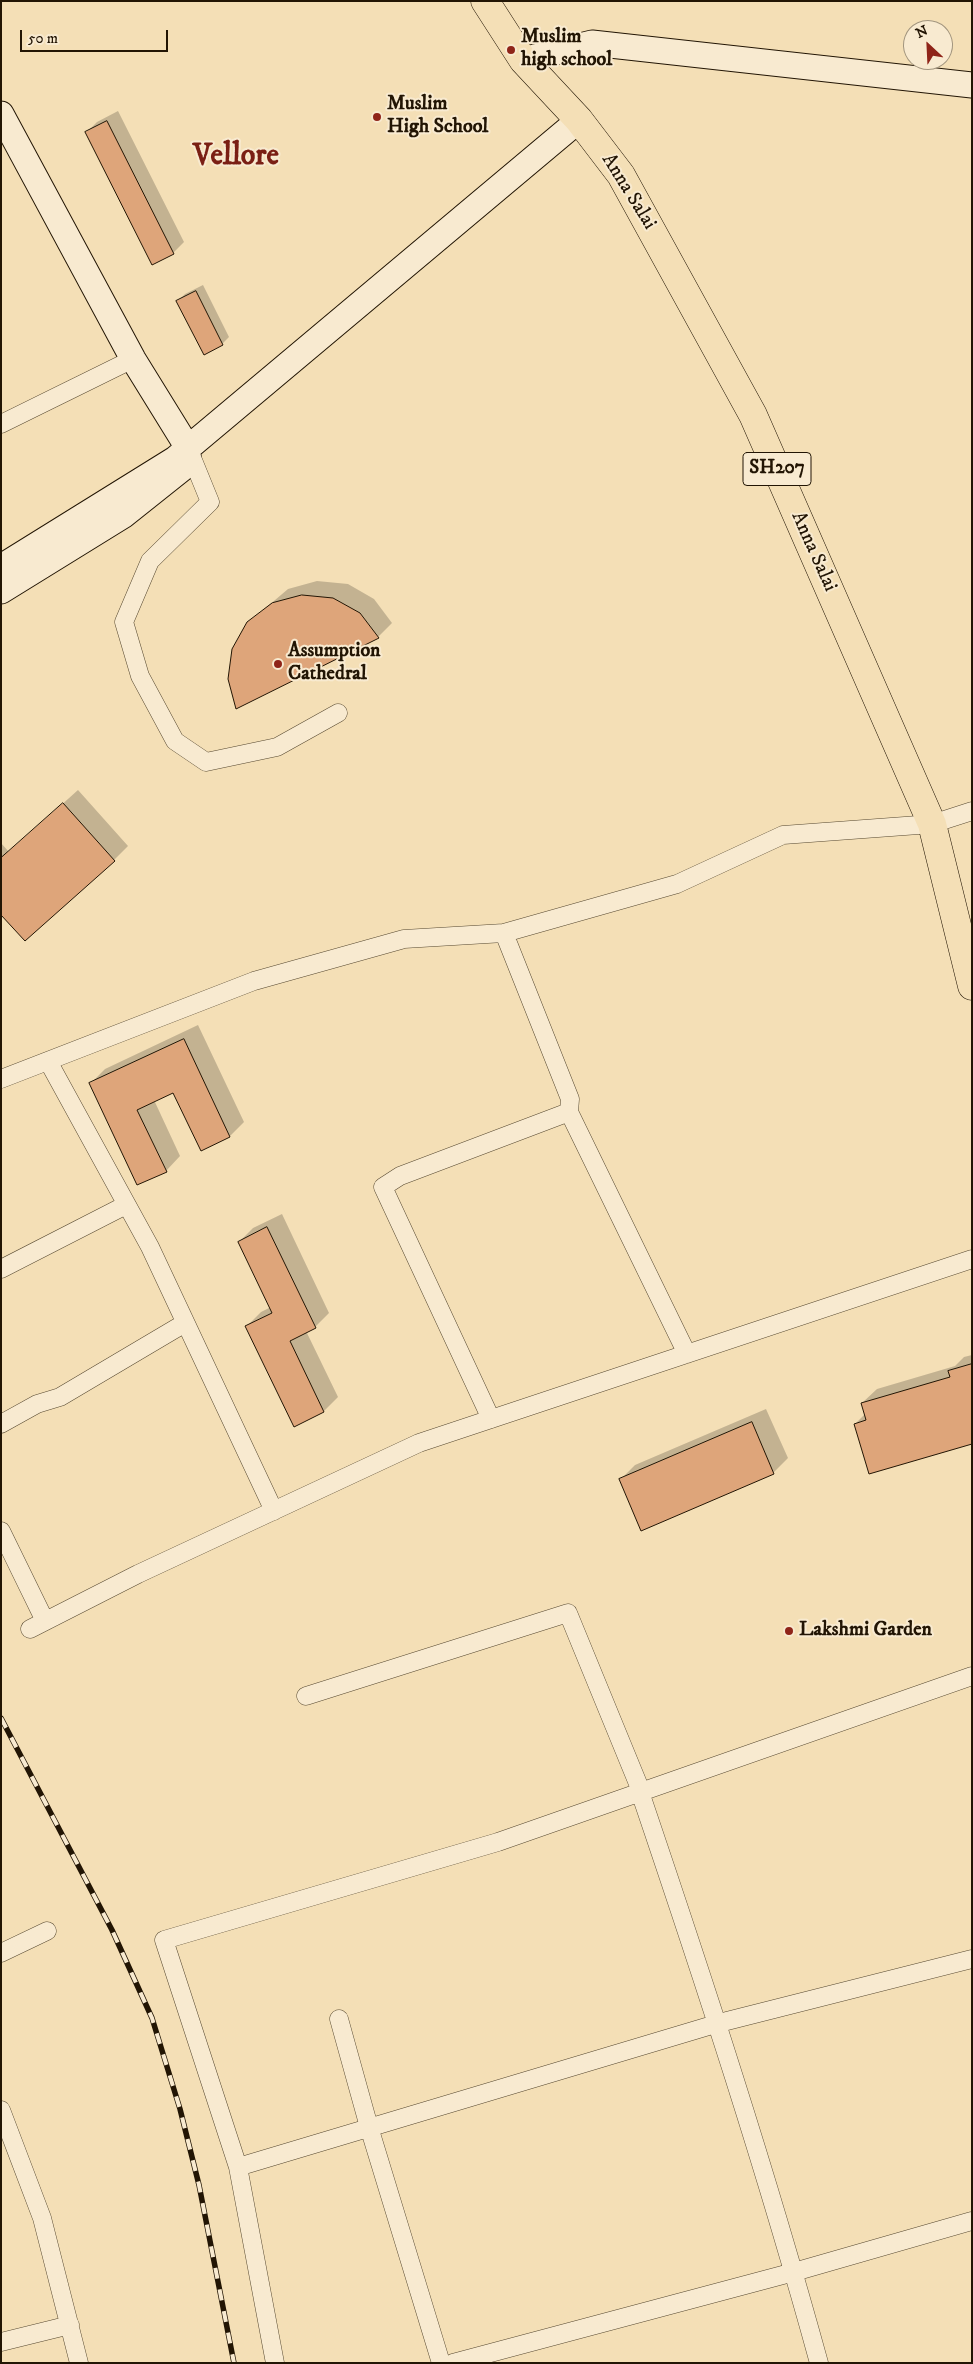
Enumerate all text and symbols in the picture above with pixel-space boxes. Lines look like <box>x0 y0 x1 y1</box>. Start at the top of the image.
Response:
scale bar <box>22 20 170 52</box>
north arrow <box>903 20 953 70</box>
text: N <box>913 22 931 43</box>
place label: Muslim high school <box>521 26 612 73</box>
text: 50 m <box>28 29 58 48</box>
marker: Muslim high school <box>505 44 517 56</box>
place label: Muslim High School <box>387 93 488 140</box>
marker: Muslim High School <box>371 111 383 123</box>
district label: Vellore <box>193 140 279 176</box>
street label: Anna Salai <box>595 150 661 234</box>
road number: SH207 <box>743 452 811 486</box>
street label: Anna Salai <box>785 508 841 596</box>
place label: Assumption Cathedral <box>288 640 381 687</box>
marker: Assumption Cathedral <box>272 658 284 670</box>
place label: Lakshmi Garden <box>799 1619 932 1643</box>
marker: Lakshmi Garden <box>783 1625 795 1637</box>

